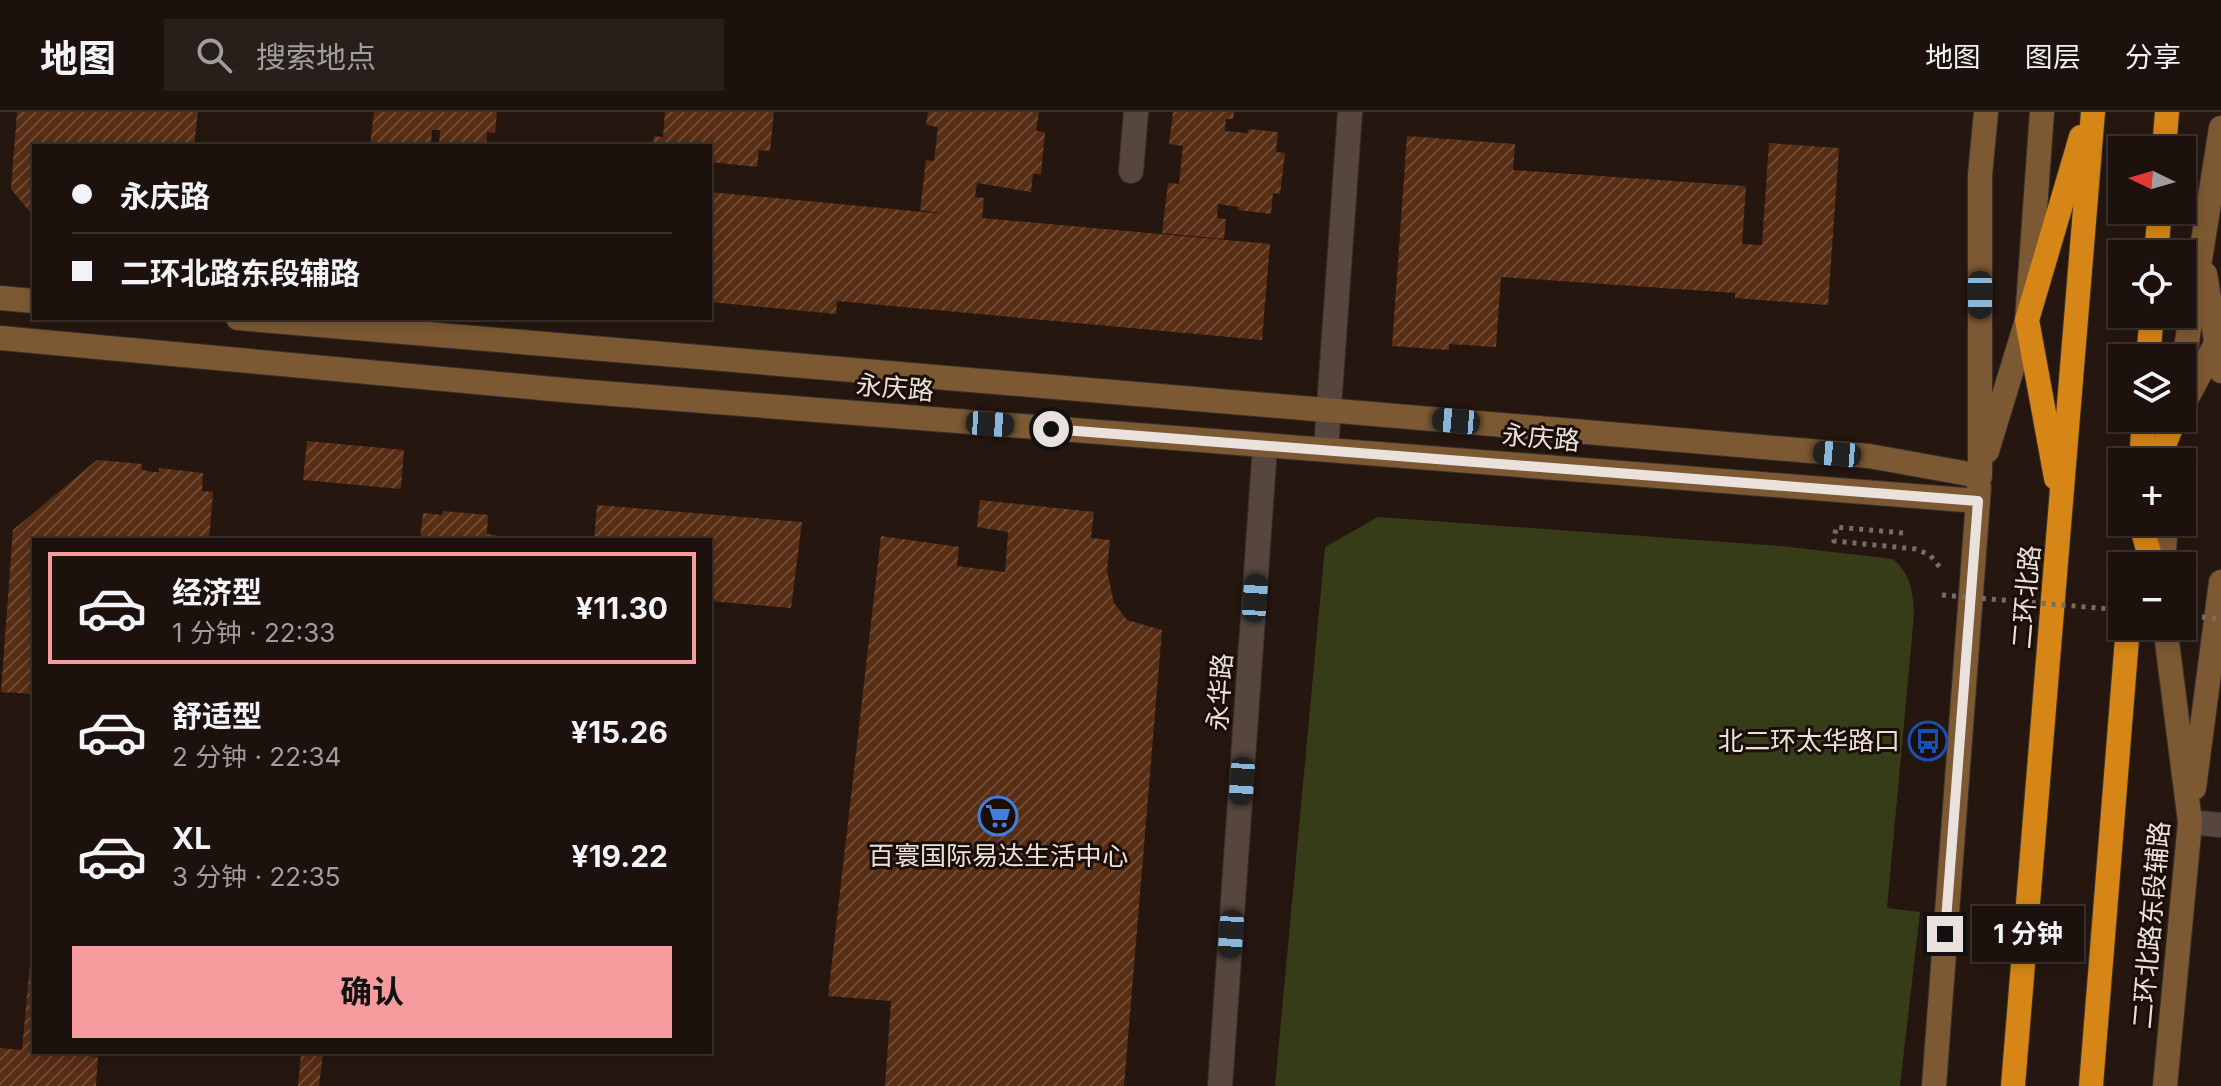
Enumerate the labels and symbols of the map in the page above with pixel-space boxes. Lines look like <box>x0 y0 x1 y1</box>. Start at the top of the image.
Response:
north arrow <box>2108 136 2196 224</box>
car <box>1968 271 1992 319</box>
street label: 永庆路 <box>855 369 935 406</box>
car <box>1431 407 1481 435</box>
car <box>965 410 1015 438</box>
route start <box>1033 411 1069 447</box>
street label: 永庆路 <box>1501 419 1581 456</box>
car <box>1812 440 1862 468</box>
street label: 二环北路 <box>2006 544 2045 650</box>
car <box>1241 573 1269 623</box>
street label: 永华路 <box>1201 652 1238 732</box>
bus stop icon: 北二环太华路口 <box>1907 720 1949 762</box>
place label: 北二环太华路口 <box>1718 725 1900 756</box>
car <box>1228 756 1256 806</box>
supermarket icon: 百寰国际易达生活中心 <box>977 795 1019 837</box>
street label: 二环北路东段辅路 <box>2126 820 2175 1030</box>
place label: 百寰国际易达生活中心 <box>868 840 1128 871</box>
callout: 1 分钟 <box>1973 906 2085 962</box>
car <box>1217 909 1245 959</box>
route end <box>1927 916 1963 952</box>

